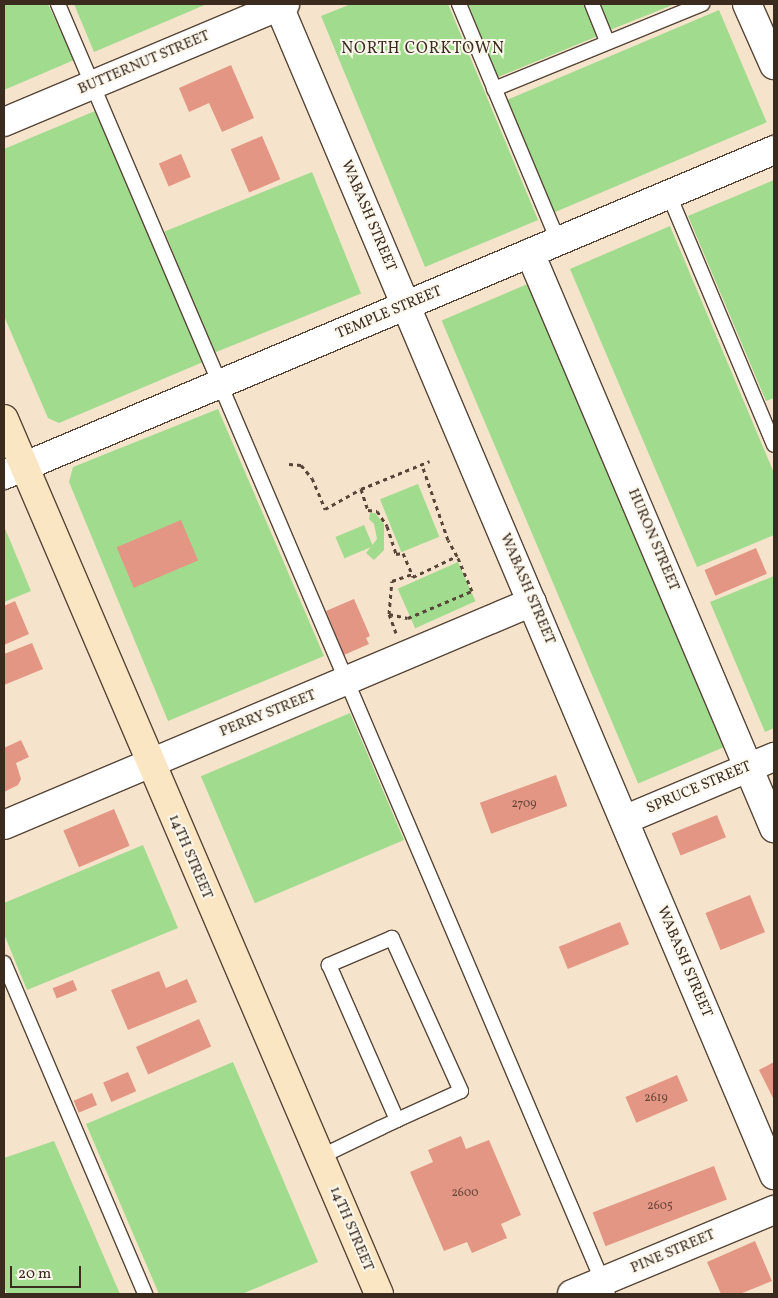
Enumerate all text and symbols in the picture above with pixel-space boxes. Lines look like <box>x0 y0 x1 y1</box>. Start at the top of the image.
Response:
street label: BUTTERNUT STREET <box>75 27 213 99</box>
district label: NORTH CORKTOWN <box>339 39 507 59</box>
street label: WABASH STREET <box>336 158 400 274</box>
street label: TEMPLE STREET <box>333 283 445 343</box>
street label: HURON STREET <box>623 486 683 594</box>
street label: WABASH STREET <box>495 531 559 647</box>
street label: PERRY STREET <box>217 686 319 742</box>
street label: SPRUCE STREET <box>644 758 754 818</box>
house number: 2709 <box>511 798 537 812</box>
street label: 14TH STREET <box>164 812 216 902</box>
street label: WABASH STREET <box>652 904 716 1020</box>
house number: 2619 <box>644 1092 668 1106</box>
street label: 14TH STREET <box>325 1184 377 1274</box>
house number: 2600 <box>451 1187 479 1201</box>
house number: 2605 <box>647 1200 673 1214</box>
street label: PINE STREET <box>628 1226 718 1278</box>
scale bar <box>12 1256 84 1288</box>
text: 20 m <box>18 1264 51 1285</box>

